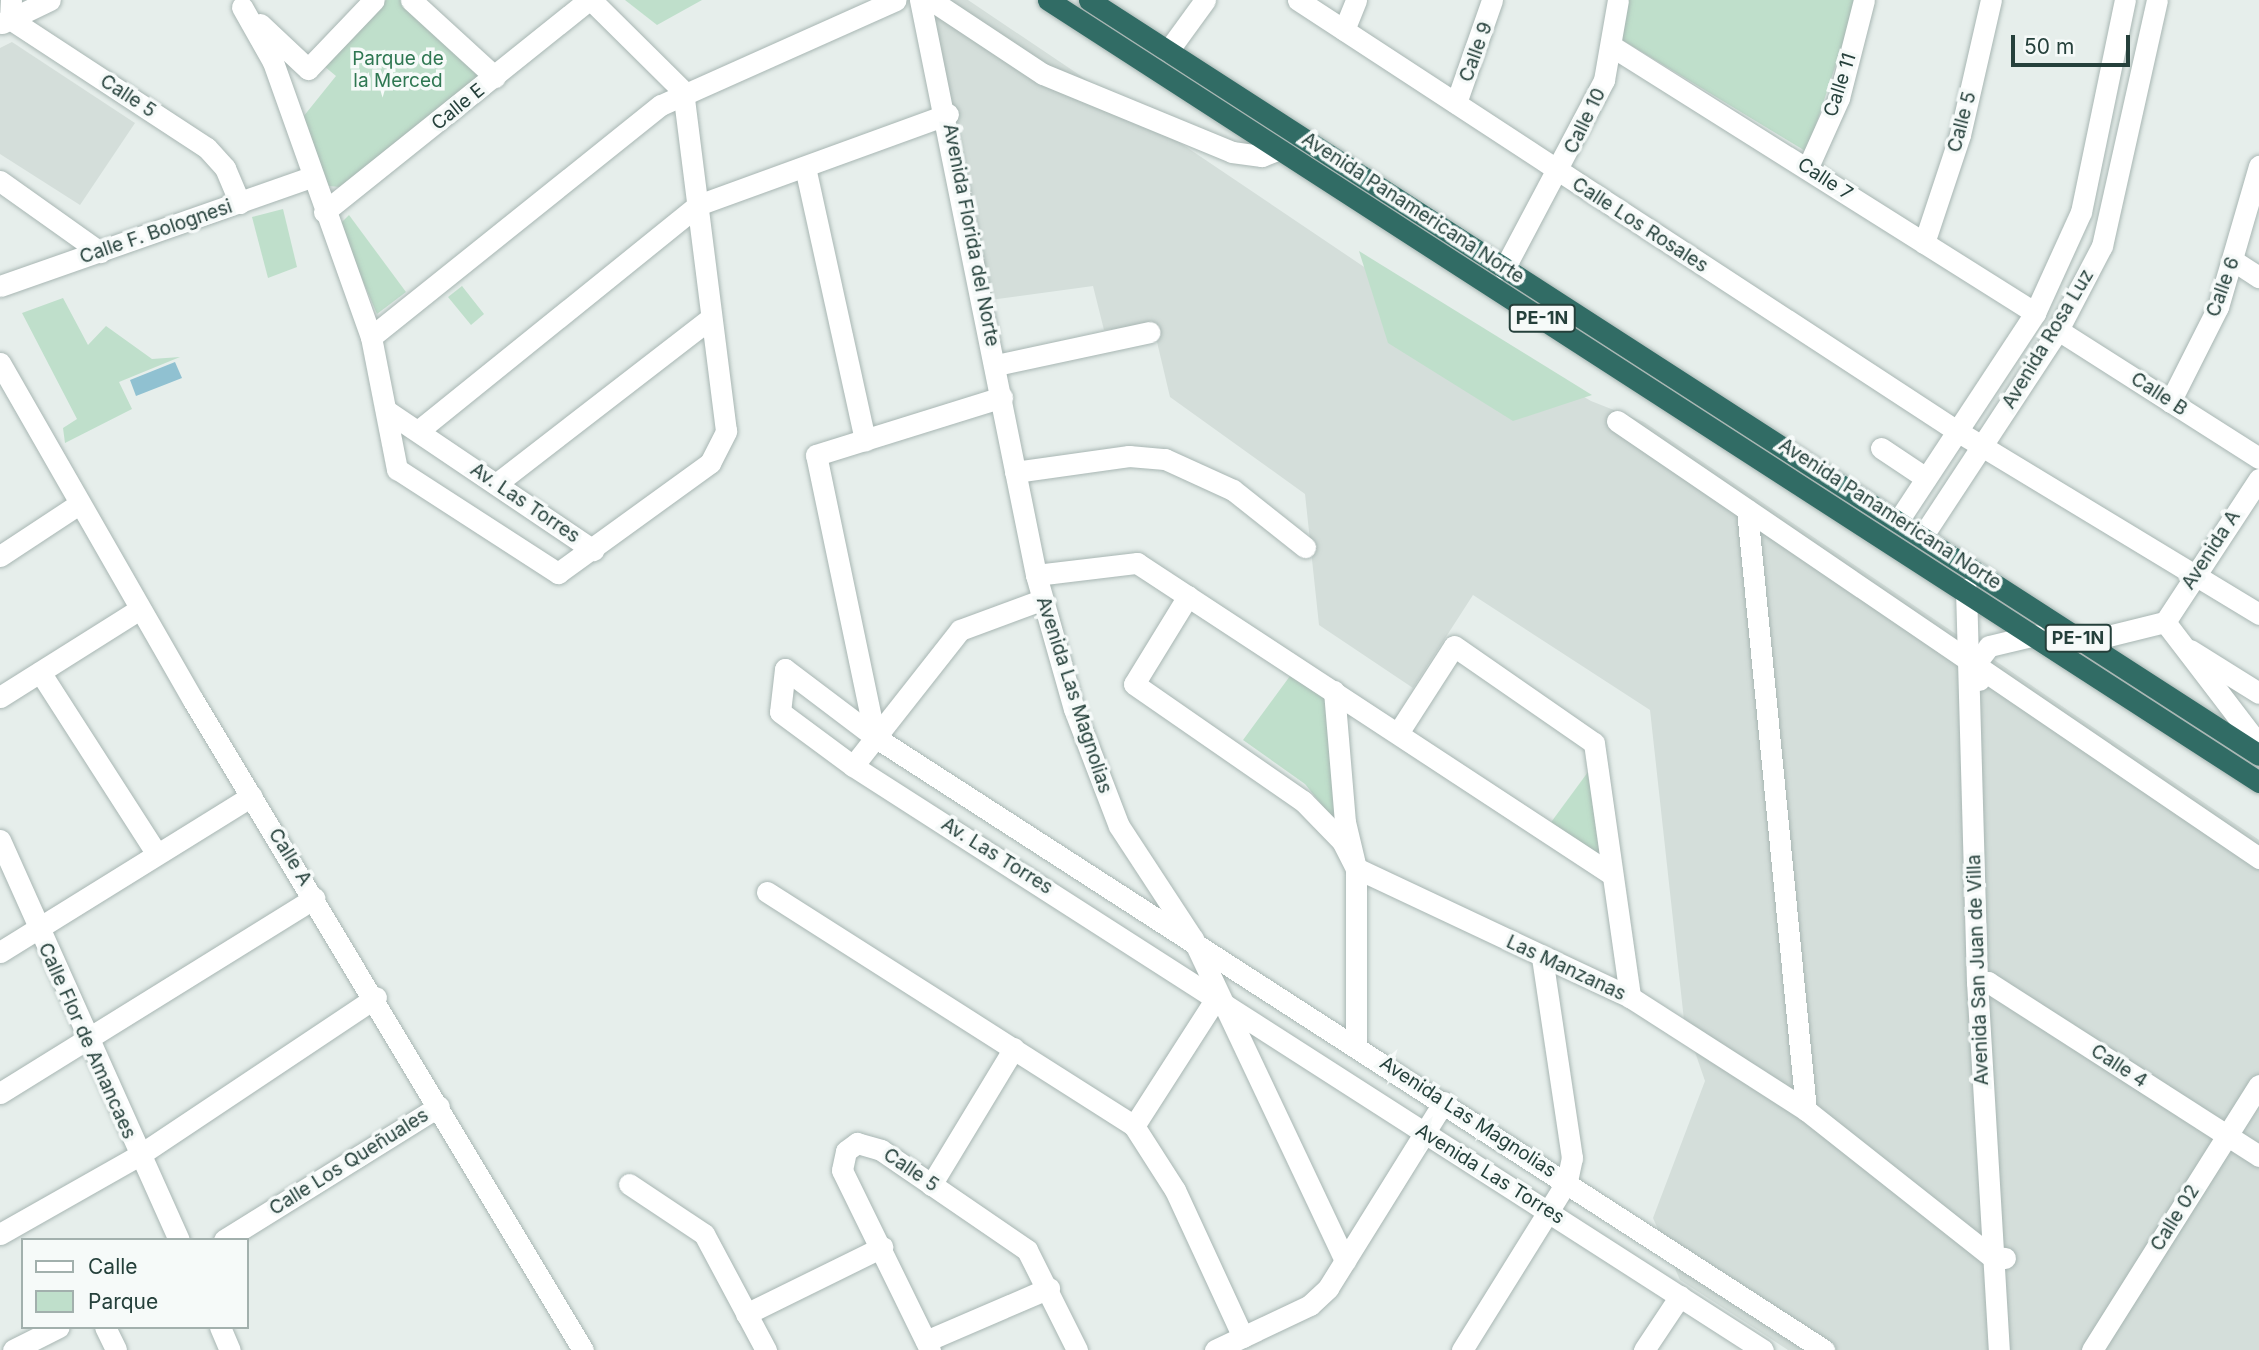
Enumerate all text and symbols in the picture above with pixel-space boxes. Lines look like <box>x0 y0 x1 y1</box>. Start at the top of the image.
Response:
street label: Calle 9 <box>1455 19 1497 85</box>
scale bar <box>2014 21 2133 65</box>
text: 50 m <box>2024 34 2074 59</box>
park label: Parque de la Merced <box>352 48 444 92</box>
street label: Calle 11 <box>1819 50 1861 120</box>
street label: Calle 5 <box>96 70 160 122</box>
street label: Calle E <box>427 79 489 135</box>
street label: Calle 10 <box>1559 85 1611 157</box>
street label: Calle 5 <box>1943 89 1981 155</box>
street label: Avenida Florida del Norte <box>938 122 1004 348</box>
street label: Avenida Panamericana Norte <box>1298 128 1528 288</box>
street label: Calle 7 <box>1793 153 1857 205</box>
street label: Calle Los Rosales <box>1568 173 1712 277</box>
street label: Calle F. Bolognesi <box>77 195 235 269</box>
street label: Calle 6 <box>2202 254 2244 320</box>
street label: Avenida Rosa Luz <box>1997 265 2099 413</box>
road number: PE-1N <box>1509 304 1575 332</box>
street label: Calle B <box>2127 367 2191 421</box>
street label: Avenida Panamericana Norte <box>1775 434 2005 594</box>
street label: Av. Las Torres <box>466 458 584 548</box>
street label: Avenida A <box>2177 506 2245 594</box>
street label: Avenida Las Magnolias <box>1031 594 1117 796</box>
road number: PE-1N <box>2045 624 2111 652</box>
street label: Av. Las Torres <box>937 813 1057 899</box>
street label: Calle A <box>264 824 316 890</box>
street label: Avenida San Juan de Villa <box>1963 854 1993 1086</box>
street label: Las Manzanas <box>1503 930 1629 1006</box>
street label: Calle Flor de Amancaes <box>33 939 141 1143</box>
street label: Calle 4 <box>2087 1039 2151 1093</box>
street label: Avenida Las Magnolias <box>1376 1051 1560 1183</box>
street label: Calle Los Queñuales <box>265 1104 433 1220</box>
street label: Avenida Las Torres <box>1411 1119 1569 1229</box>
street label: Calle 5 <box>879 1143 943 1197</box>
street label: Calle 02 <box>2146 1181 2204 1255</box>
legend <box>21 1238 248 1329</box>
text: Calle <box>88 1254 138 1279</box>
text: Parque <box>88 1289 158 1314</box>

